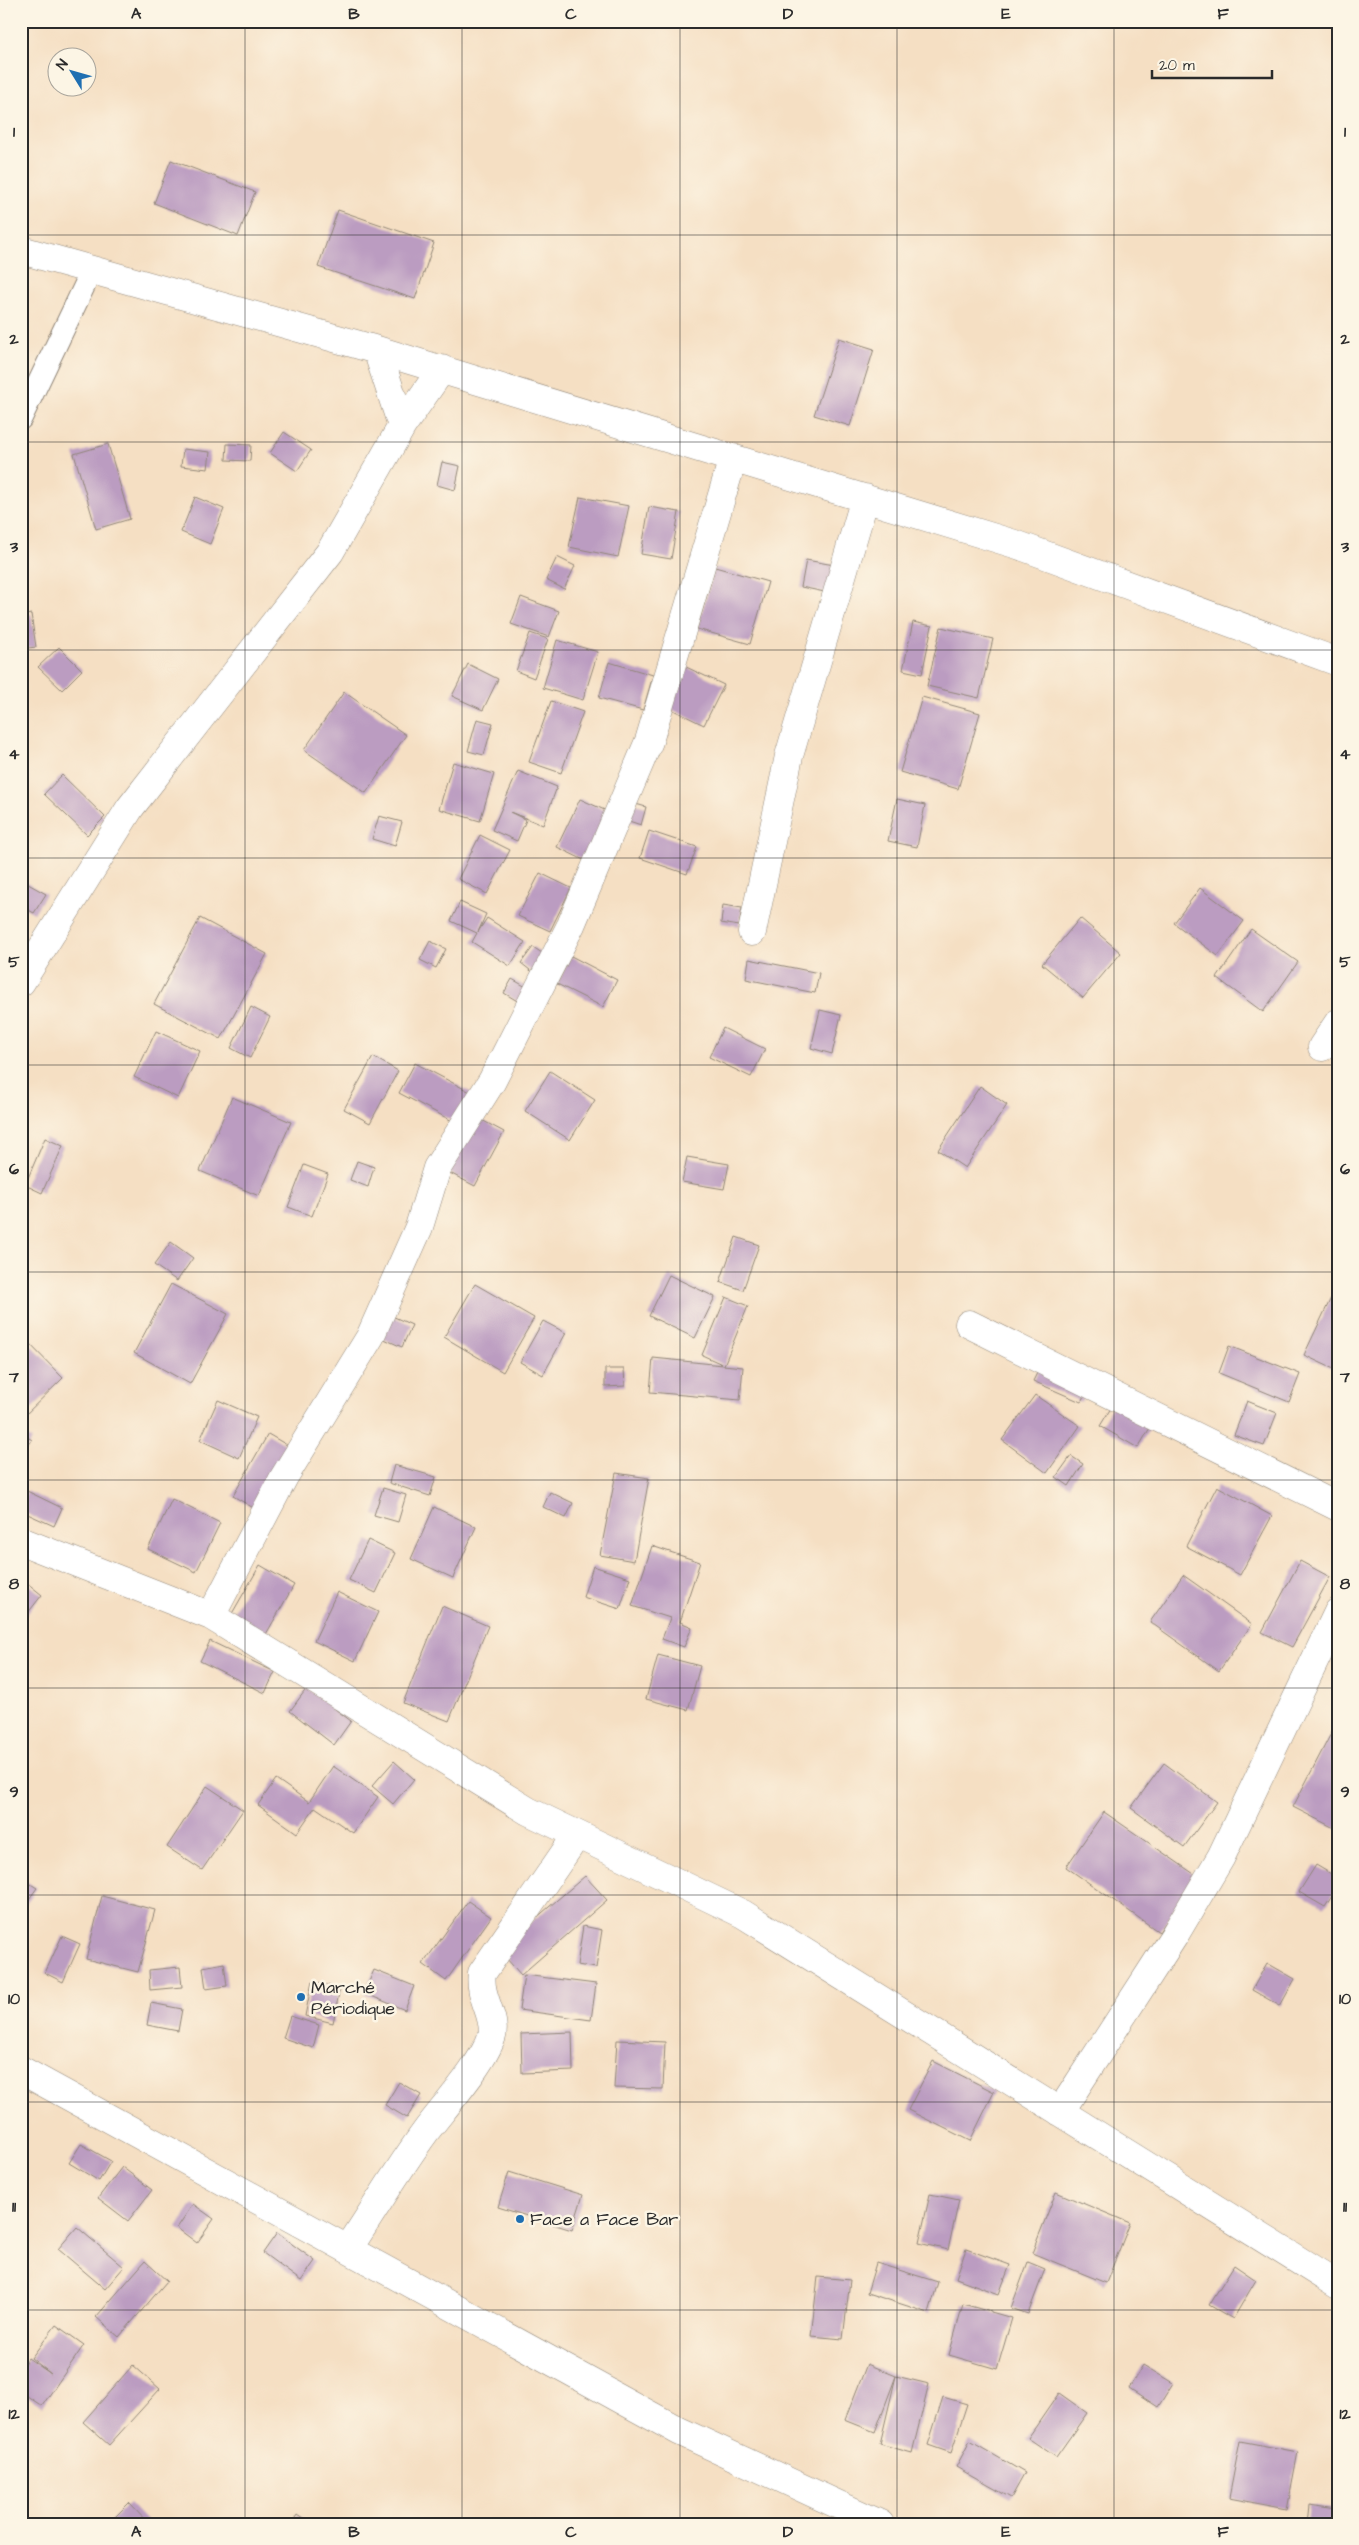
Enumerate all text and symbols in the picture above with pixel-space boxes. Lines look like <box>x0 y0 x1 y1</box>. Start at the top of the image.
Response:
text: A <box>131 3 142 25</box>
text: B <box>348 3 360 25</box>
text: C <box>565 3 577 25</box>
text: D <box>783 3 794 25</box>
text: E <box>1001 3 1011 25</box>
text: F <box>1217 3 1229 25</box>
north arrow <box>48 48 98 98</box>
scale bar <box>1152 48 1272 80</box>
text: N <box>52 55 73 74</box>
text: 20 m <box>1159 55 1195 76</box>
text: 1 <box>13 121 16 143</box>
text: 1 <box>1344 121 1347 143</box>
text: 2 <box>8 328 19 350</box>
text: 2 <box>1339 328 1350 350</box>
text: 3 <box>9 536 19 558</box>
text: 3 <box>1340 536 1350 558</box>
text: 4 <box>9 743 20 765</box>
text: 4 <box>1340 743 1351 765</box>
text: 5 <box>8 951 20 973</box>
text: 5 <box>1339 951 1351 973</box>
text: 6 <box>9 1158 19 1180</box>
text: 6 <box>1340 1158 1350 1180</box>
text: 7 <box>8 1366 19 1388</box>
text: 7 <box>1339 1366 1350 1388</box>
text: 8 <box>9 1573 20 1595</box>
text: 8 <box>1340 1573 1351 1595</box>
text: 9 <box>9 1781 19 1803</box>
text: 9 <box>1340 1781 1350 1803</box>
place label: Marché Périodique <box>311 1975 395 2021</box>
text: 10 <box>8 1988 20 2010</box>
text: 10 <box>1339 1988 1351 2010</box>
marker: Marché Périodique <box>295 1991 307 2003</box>
text: 11 <box>12 2196 17 2218</box>
text: 11 <box>1343 2196 1348 2218</box>
place label: Face a Face Bar <box>530 2207 678 2232</box>
marker: Face a Face Bar <box>514 2213 526 2225</box>
text: 12 <box>8 2403 20 2425</box>
text: 12 <box>1339 2403 1351 2425</box>
text: A <box>131 2521 142 2543</box>
text: B <box>348 2521 360 2543</box>
text: C <box>565 2521 577 2543</box>
text: D <box>783 2521 794 2543</box>
text: E <box>1001 2521 1011 2543</box>
text: F <box>1217 2521 1229 2543</box>

